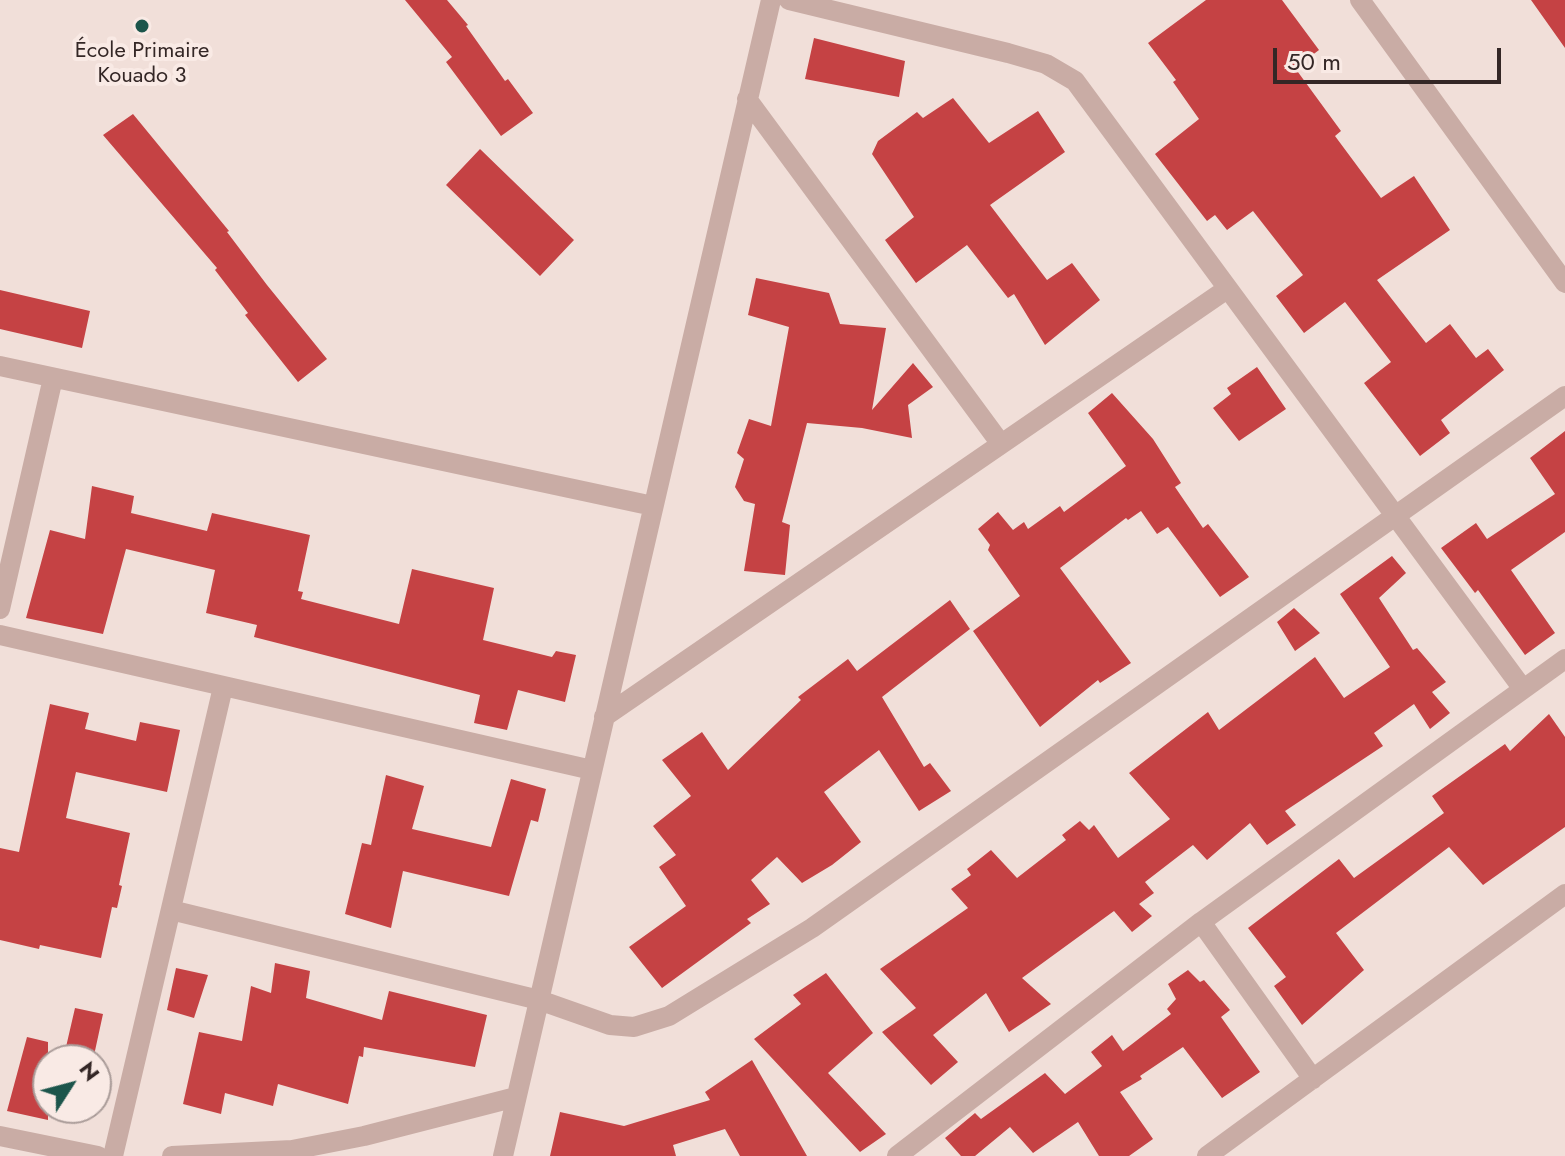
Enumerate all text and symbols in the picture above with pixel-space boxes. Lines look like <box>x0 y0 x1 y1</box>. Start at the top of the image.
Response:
marker: École Primaire Kouado 3 <box>133 17 151 35</box>
scale bar <box>1277 32 1505 82</box>
place label: École Primaire Kouado 3 <box>75 39 209 90</box>
text: 50 m <box>1287 44 1341 79</box>
north arrow <box>32 1044 112 1124</box>
text: N <box>72 1055 108 1088</box>

